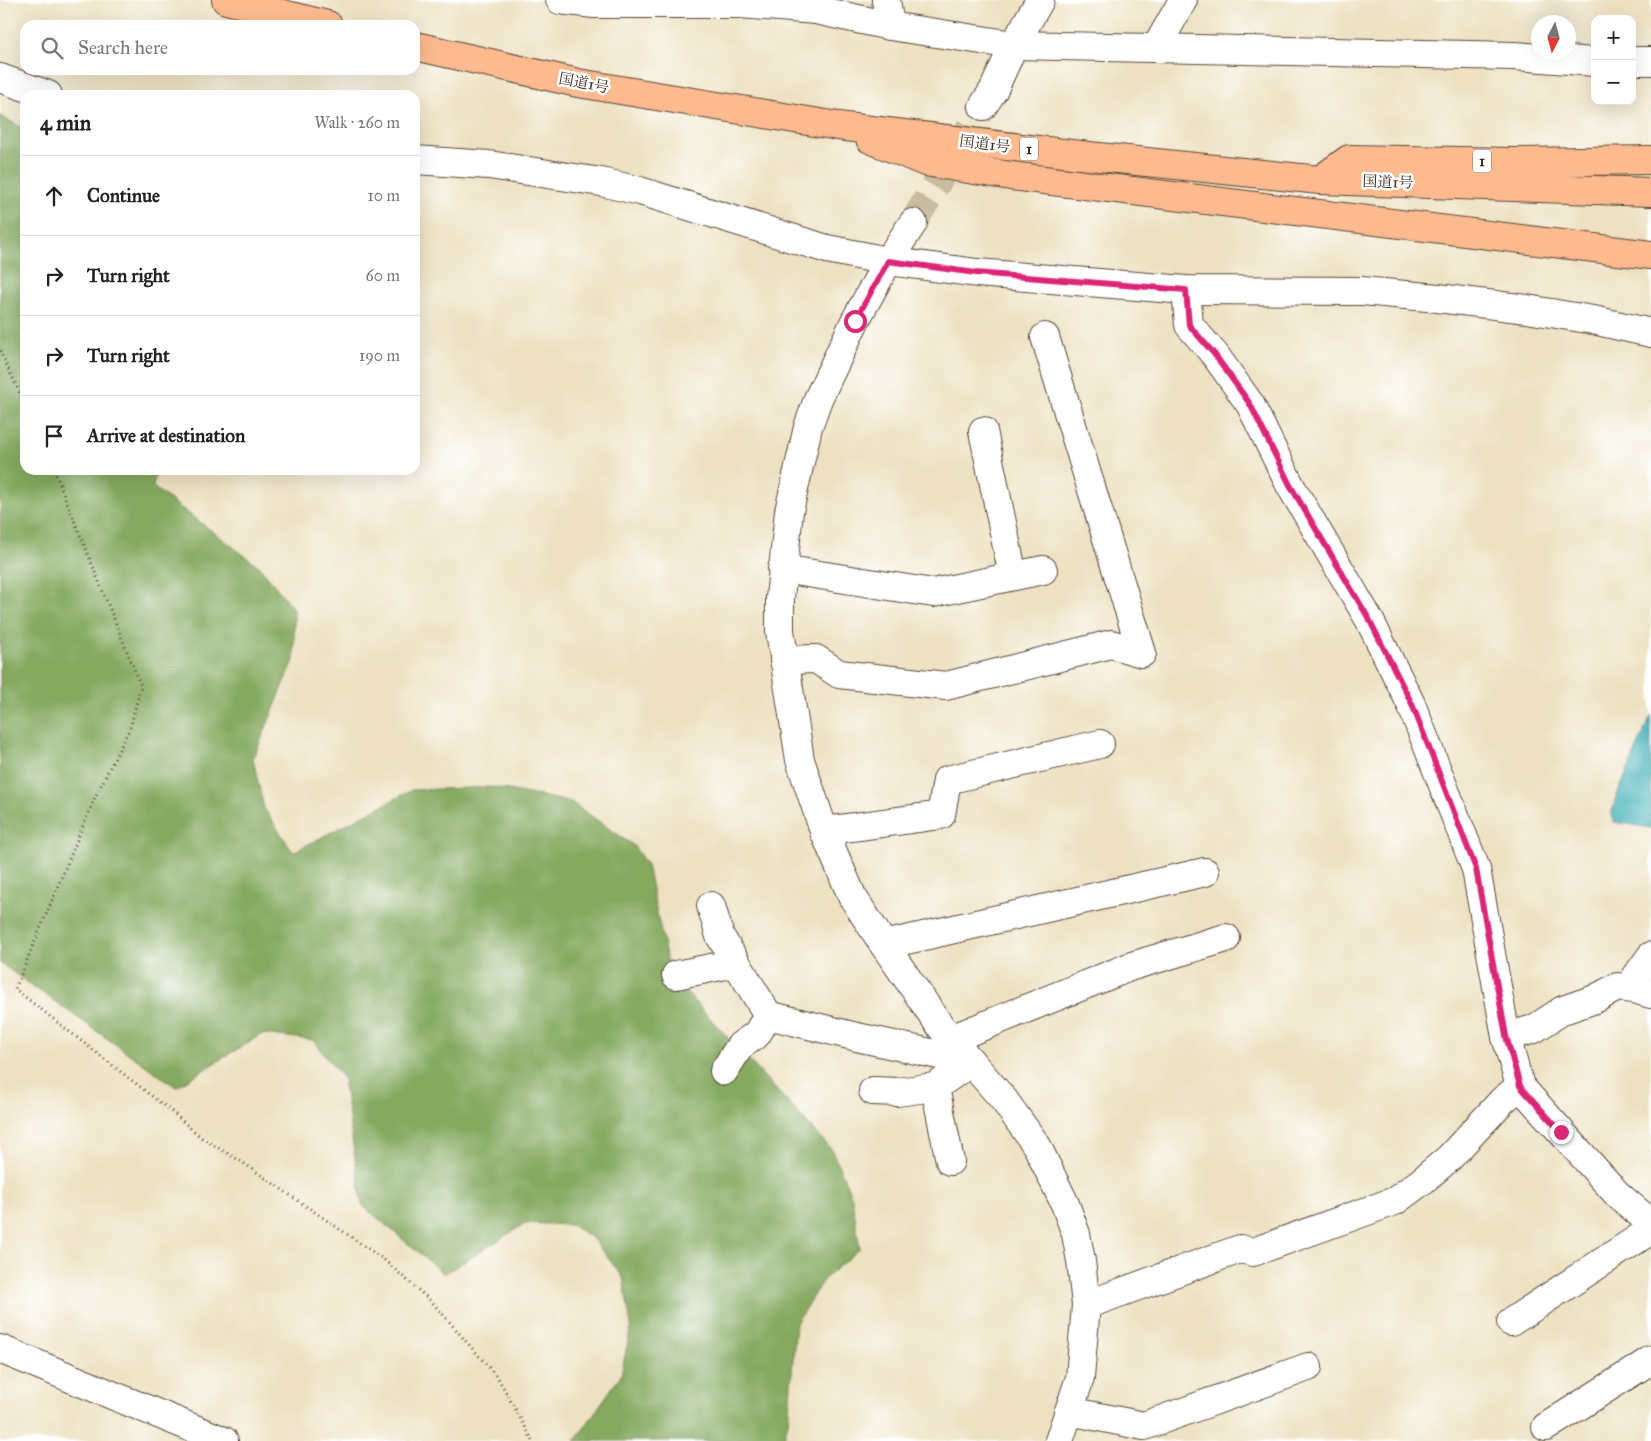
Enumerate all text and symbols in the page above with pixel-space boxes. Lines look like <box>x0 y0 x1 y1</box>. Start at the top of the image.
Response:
north arrow <box>1531 15 1576 60</box>
map controls <box>1591 15 1636 105</box>
button: + <box>1591 15 1636 60</box>
search box <box>20 20 420 75</box>
icon: search <box>38 34 66 62</box>
text: Search here <box>78 36 168 59</box>
button: − <box>1591 60 1636 105</box>
street label: 国道1号 <box>557 69 611 97</box>
text: 4 min <box>40 110 91 136</box>
text: Walk · 260 m <box>314 113 400 132</box>
street label: 国道1号 <box>959 132 1011 156</box>
road number: 1 <box>1020 138 1038 160</box>
road number: 1 <box>1473 150 1491 172</box>
street label: 国道1号 <box>1362 172 1414 192</box>
icon: ahead <box>40 182 68 210</box>
text: Continue <box>87 184 160 207</box>
text: 10 m <box>368 186 400 205</box>
icon: right <box>40 262 68 290</box>
text: Turn right <box>87 264 170 287</box>
text: 60 m <box>366 266 400 285</box>
route start <box>844 310 867 333</box>
icon: right <box>40 342 68 370</box>
text: Turn right <box>87 344 170 367</box>
text: 190 m <box>359 346 400 365</box>
icon: arrive <box>40 422 68 450</box>
text: Arrive at destination <box>87 424 245 447</box>
route end <box>1550 1121 1573 1144</box>

